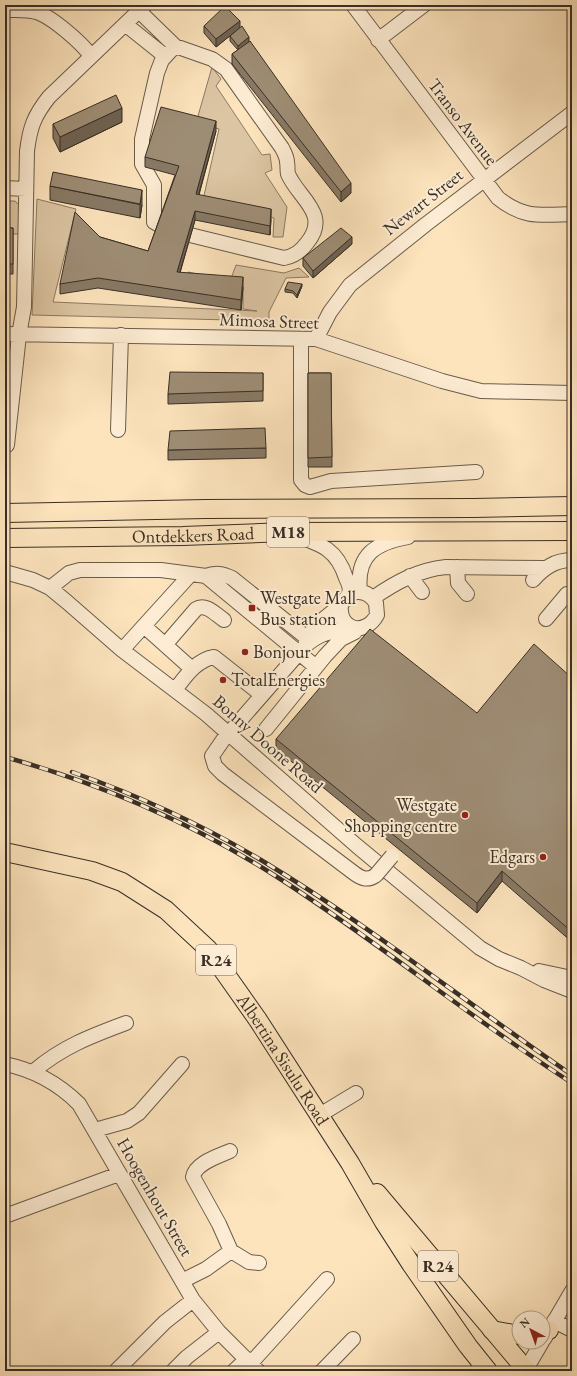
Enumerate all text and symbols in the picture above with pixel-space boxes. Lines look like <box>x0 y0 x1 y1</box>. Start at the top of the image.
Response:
street label: Transo Avenue <box>423 74 504 170</box>
street label: Newart Street <box>378 163 468 240</box>
street label: Mimosa Street <box>219 307 320 334</box>
road number: M18 <box>267 517 309 547</box>
street label: Ontdekkers Road <box>132 521 255 548</box>
place label: Westgate Mall Bus station <box>260 586 356 630</box>
marker: Westgate Mall Bus station <box>247 603 257 613</box>
place label: Bonjour <box>253 640 310 663</box>
marker: Bonjour <box>240 647 250 657</box>
place label: TotalEnergies <box>231 668 325 691</box>
marker: TotalEnergies <box>218 675 228 685</box>
street label: Bonny Doone Road <box>209 690 329 798</box>
place label: Westgate Shopping centre <box>344 793 457 837</box>
marker: Westgate Shopping centre <box>460 810 470 820</box>
place label: Edgars <box>489 845 535 868</box>
marker: Edgars <box>538 852 548 862</box>
road number: R24 <box>196 945 236 975</box>
street label: Albertina Sisulu Road <box>231 988 335 1130</box>
street label: Hoogenhout Street <box>112 1133 199 1260</box>
road number: R24 <box>418 1251 458 1281</box>
north arrow <box>511 1310 551 1350</box>
text: N <box>516 1314 532 1331</box>

